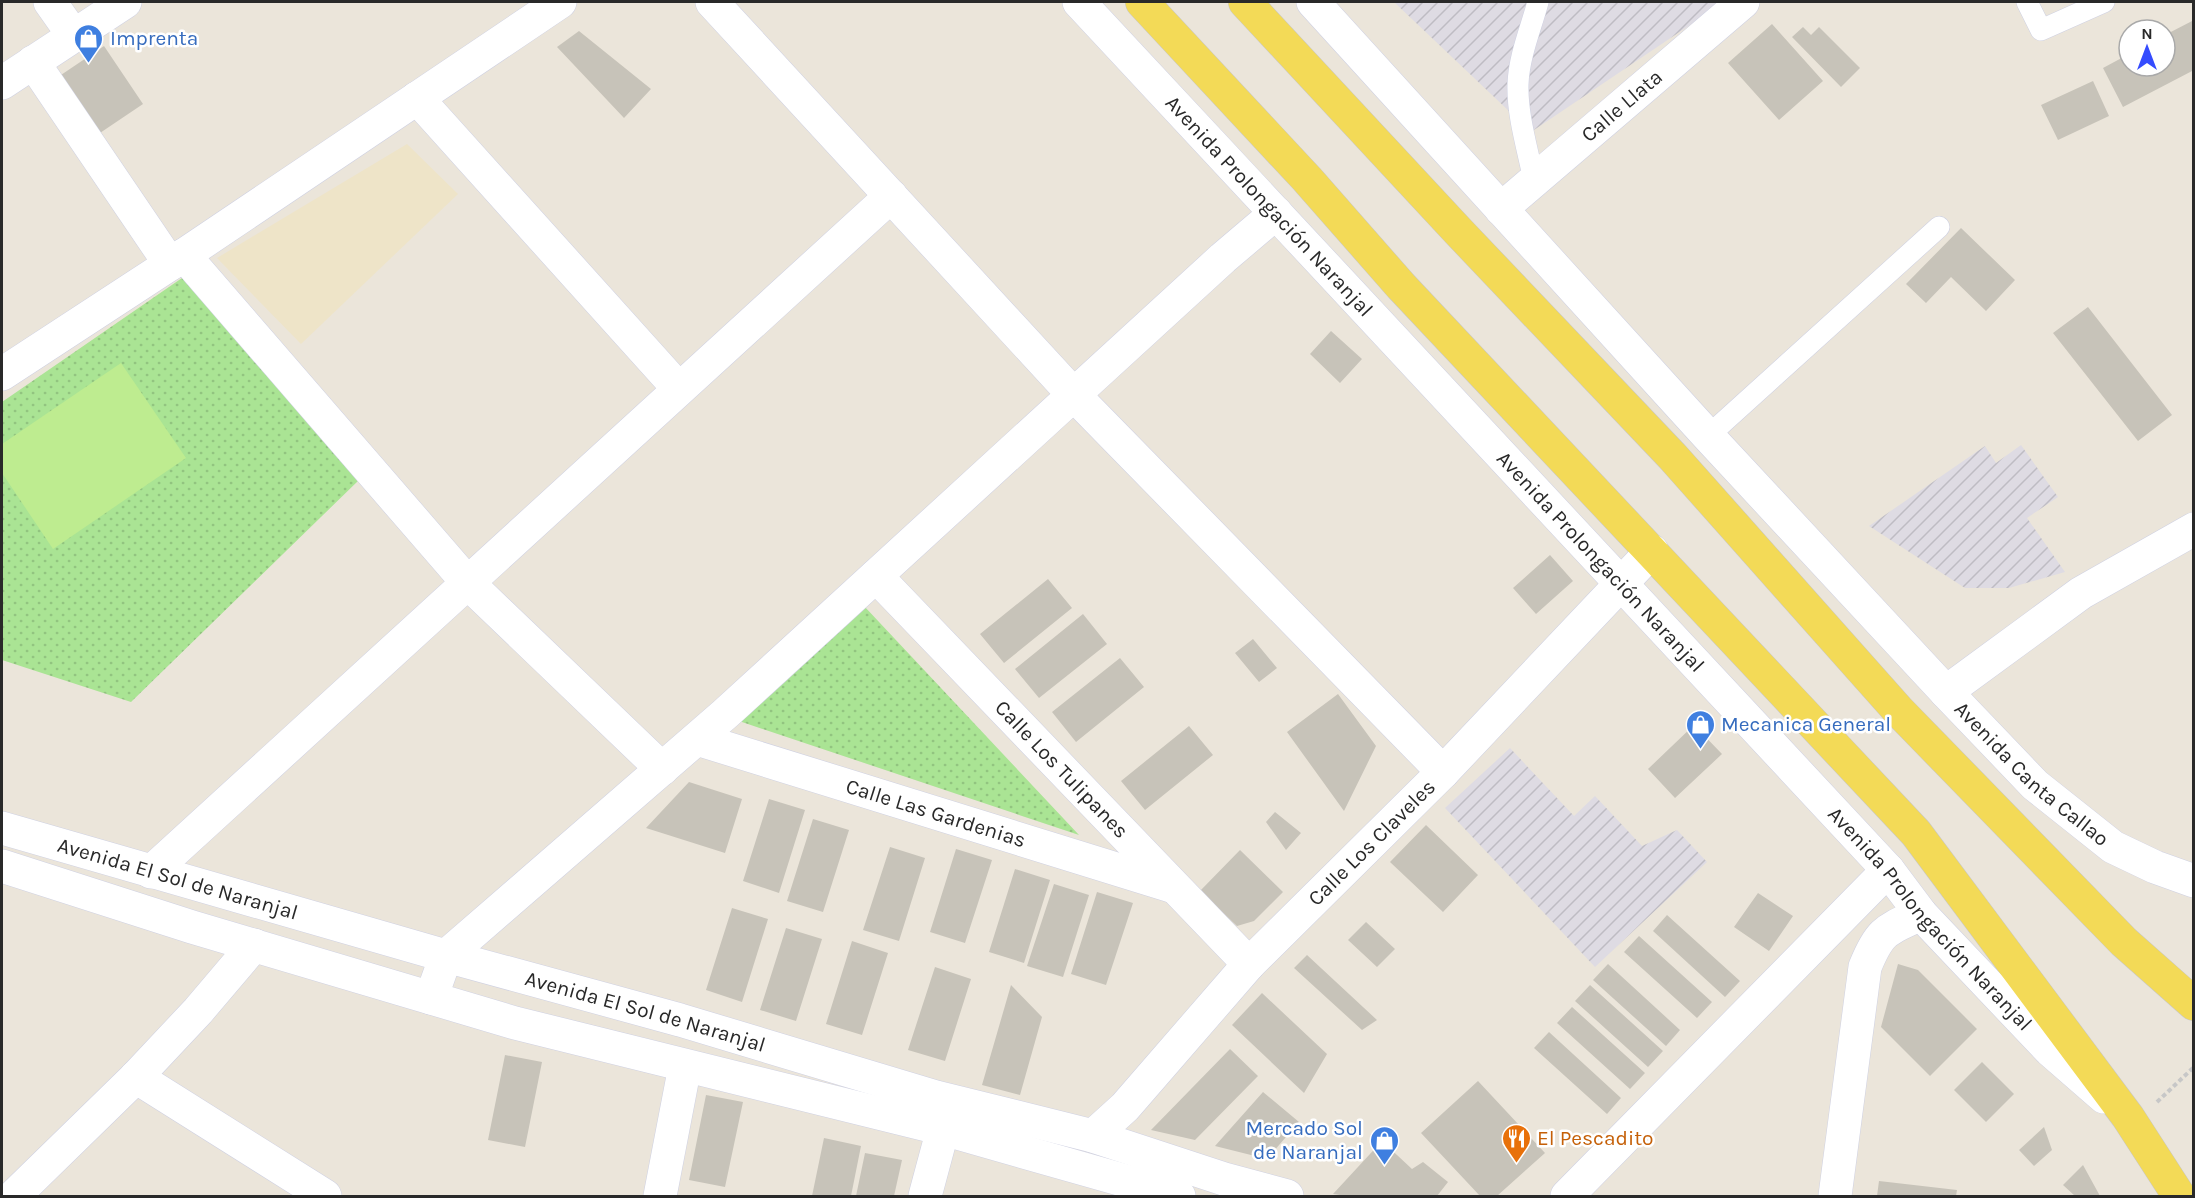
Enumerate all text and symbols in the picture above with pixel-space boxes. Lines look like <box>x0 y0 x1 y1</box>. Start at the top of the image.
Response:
north arrow <box>2117 18 2177 78</box>
shop icon: Imprenta <box>73 22 105 64</box>
text: N <box>2141 24 2153 43</box>
place label: Imprenta <box>110 26 198 50</box>
street label: Calle Llata <box>1577 64 1667 147</box>
street label: Avenida Prolongación Naranjal <box>1160 91 1378 322</box>
street label: Avenida Prolongación Naranjal <box>1492 446 1709 677</box>
street label: Calle Los Tulipanes <box>990 695 1133 843</box>
street label: Avenida Canta Callao <box>1950 697 2114 851</box>
shop icon: Mecanica General <box>1684 708 1716 750</box>
place label: Mecanica General <box>1721 712 1891 736</box>
street label: Calle Las Gardenias <box>843 774 1029 852</box>
street label: Calle Los Claveles <box>1303 775 1440 911</box>
street label: Avenida Prolongación Naranjal <box>1823 802 2037 1035</box>
street label: Avenida El Sol de Naranjal <box>55 833 301 925</box>
street label: Avenida El Sol de Naranjal <box>522 966 768 1057</box>
place label: Mercado Sol de Naranjal <box>1245 1116 1363 1164</box>
restaurant icon: El Pescadito <box>1500 1122 1532 1164</box>
shop icon: Mercado Sol de Naranjal <box>1368 1124 1400 1166</box>
place label: El Pescadito <box>1537 1126 1654 1150</box>

